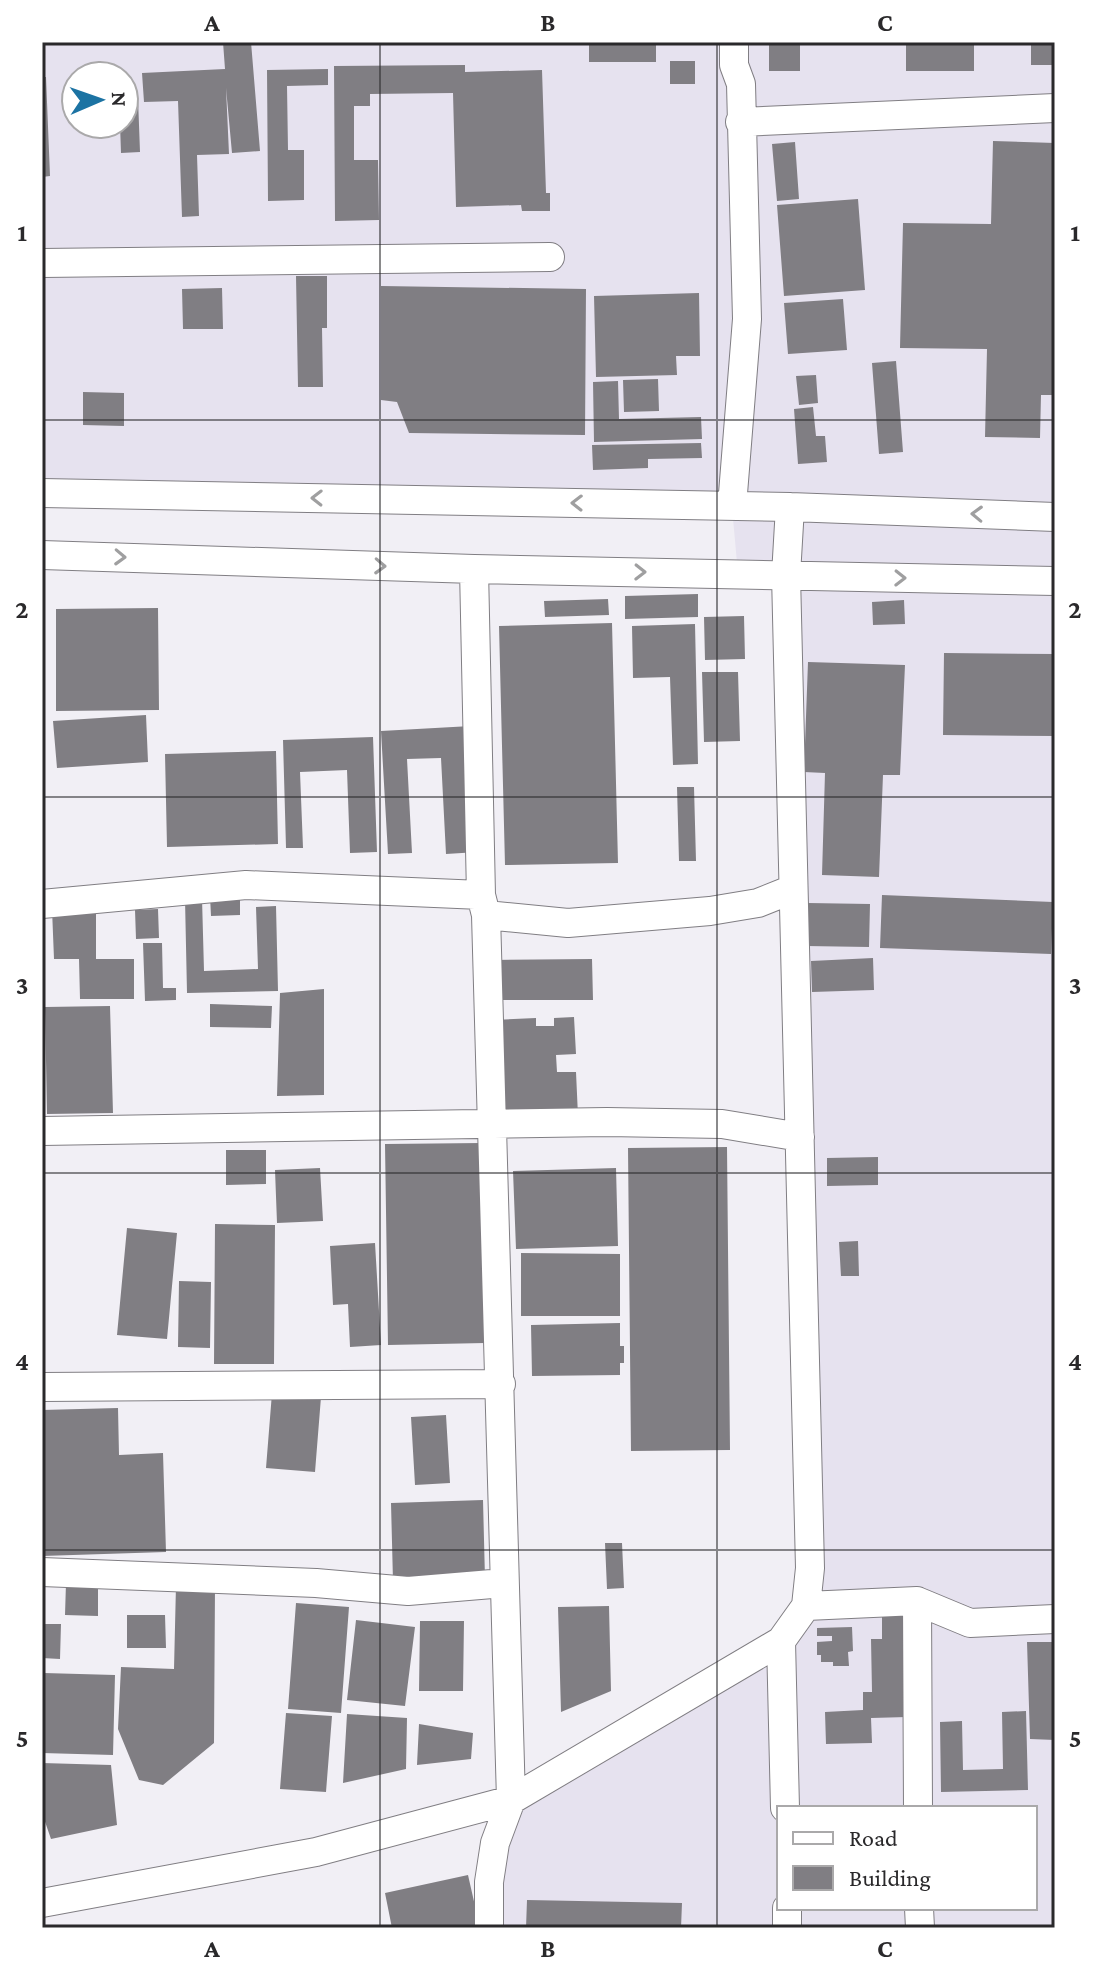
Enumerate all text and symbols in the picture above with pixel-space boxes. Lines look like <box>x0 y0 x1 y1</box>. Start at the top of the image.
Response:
text: A <box>203 8 220 37</box>
text: B <box>540 8 556 37</box>
text: C <box>877 8 893 37</box>
north arrow <box>60 60 140 140</box>
text: N <box>107 91 132 107</box>
text: 1 <box>17 218 27 247</box>
text: 1 <box>1070 218 1080 247</box>
one-way arrow <box>310 490 323 507</box>
one-way arrow <box>570 495 583 512</box>
one-way arrow <box>970 506 983 523</box>
one-way arrow <box>114 549 127 566</box>
one-way arrow <box>374 557 387 574</box>
one-way arrow <box>634 563 647 581</box>
one-way arrow <box>894 569 907 586</box>
text: 2 <box>15 595 29 624</box>
text: 2 <box>1068 595 1082 624</box>
text: 3 <box>16 971 28 1000</box>
text: 3 <box>1069 971 1081 1000</box>
text: 4 <box>15 1347 29 1376</box>
text: 4 <box>1068 1347 1082 1376</box>
text: 5 <box>16 1724 28 1753</box>
text: 5 <box>1069 1724 1081 1753</box>
legend <box>777 1806 1037 1910</box>
text: Road <box>849 1824 898 1851</box>
text: Building <box>849 1864 931 1891</box>
text: A <box>203 1934 220 1963</box>
text: B <box>540 1934 556 1963</box>
text: C <box>877 1934 893 1963</box>

